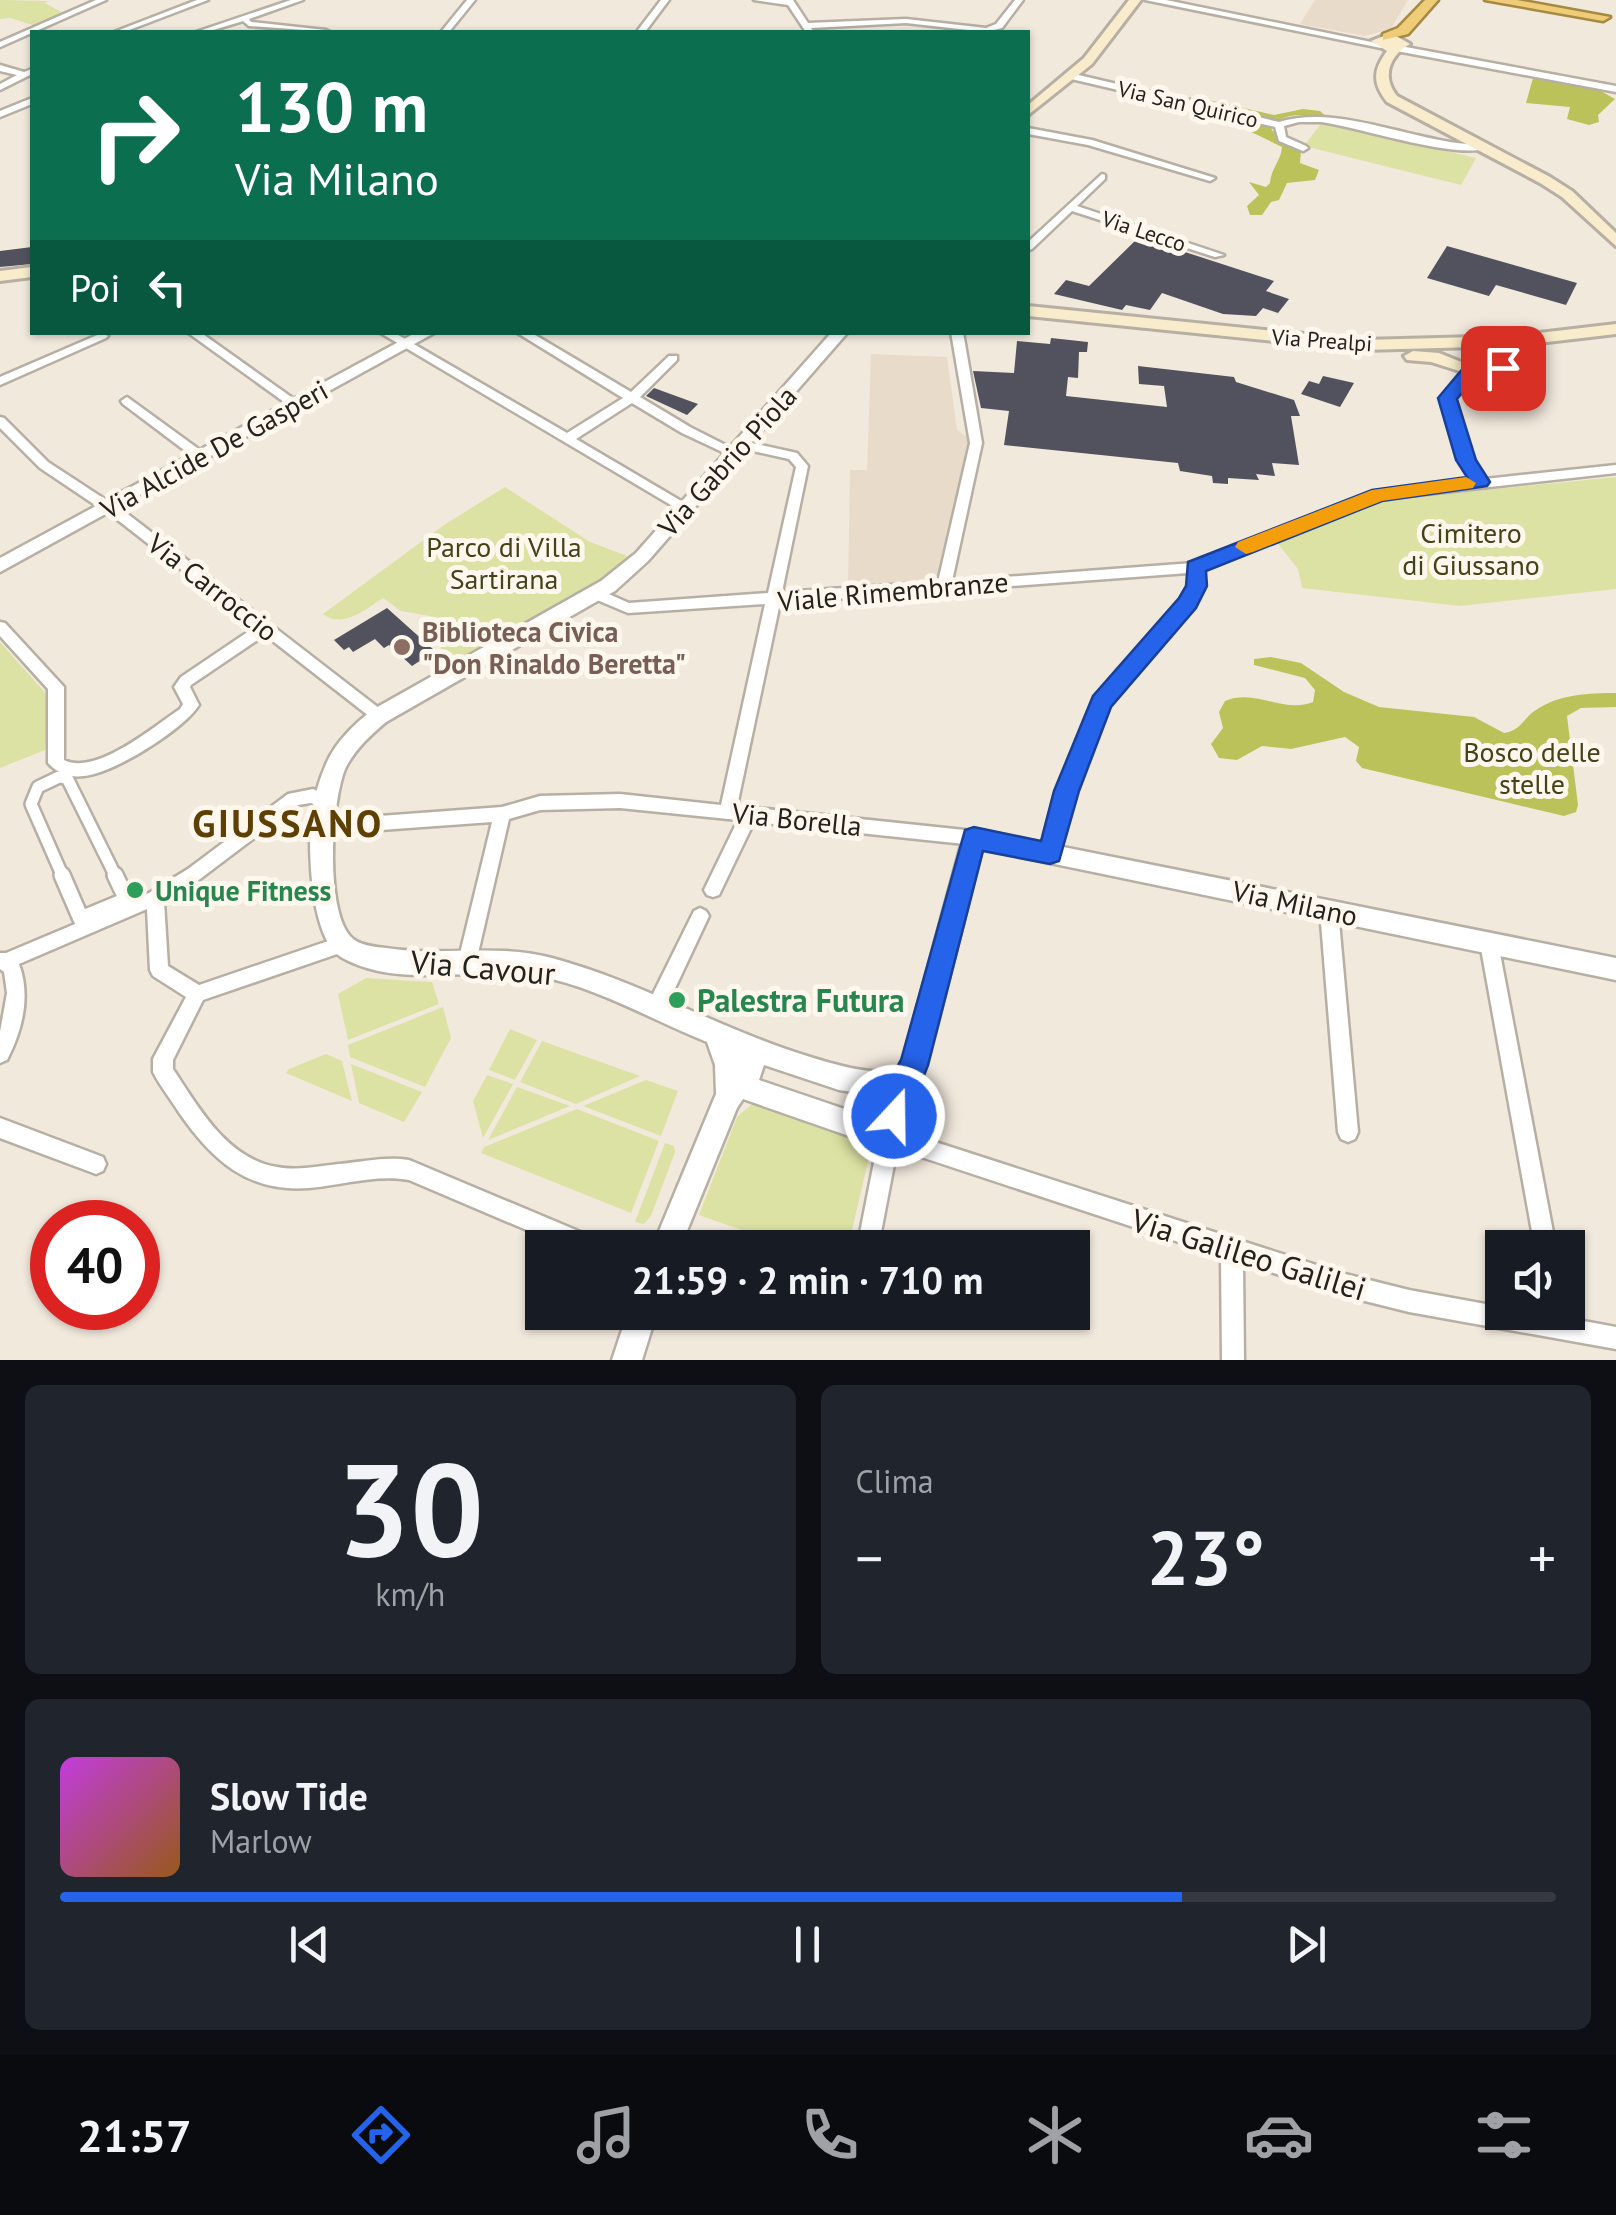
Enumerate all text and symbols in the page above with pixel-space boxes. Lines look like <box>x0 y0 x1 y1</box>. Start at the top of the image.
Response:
text: 130 m <box>235 61 428 151</box>
icon: right <box>70 70 200 200</box>
street label: Via San Quirico <box>1114 74 1261 134</box>
text: Via Milano <box>235 149 439 207</box>
street label: Via Lecco <box>1097 204 1190 258</box>
icon: left <box>140 260 195 315</box>
text: Poi <box>70 263 120 312</box>
street label: Via Prealpi <box>1270 322 1373 357</box>
pin <box>1461 326 1546 411</box>
icon: arrive <box>1476 341 1531 396</box>
street label: Via Alcide De Gasperi <box>93 371 334 527</box>
street label: Via Gabrio Piola <box>649 378 805 545</box>
park label: Cimitero di Giussano <box>1402 514 1540 583</box>
street label: Via Carroccio <box>140 524 286 649</box>
park label: Parco di Villa Sartirana <box>426 528 582 597</box>
street label: Viale Rimembranze <box>775 562 1010 620</box>
place label: Biblioteca Civica "Don Rinaldo Beretta" <box>422 613 686 682</box>
marker: Biblioteca Civica "Don Rinaldo Beretta" <box>391 636 413 658</box>
park label: Bosco delle stelle <box>1463 733 1601 802</box>
street label: Via Borella <box>729 794 864 844</box>
district label: GIUSSANO <box>192 798 384 847</box>
place label: Unique Fitness <box>155 872 332 909</box>
street label: Via Milano <box>1228 872 1361 934</box>
marker: Unique Fitness <box>124 879 146 901</box>
street label: Via Cavour <box>408 940 557 994</box>
place label: Palestra Futura <box>697 979 905 1021</box>
marker: Palestra Futura <box>666 989 688 1011</box>
position arrow <box>842 1064 946 1168</box>
street label: Via Galileo Galilei <box>1126 1198 1371 1310</box>
speed limit sign: 40 <box>30 1200 160 1330</box>
map controls <box>1485 1230 1585 1330</box>
button: sound <box>1485 1230 1585 1330</box>
text: 21:59 · 2 min · 710 m <box>632 1255 983 1304</box>
text: 30 <box>337 1424 484 1592</box>
text: Clima <box>856 1460 934 1502</box>
text: 23° <box>1147 1509 1265 1606</box>
text: − <box>856 1522 883 1593</box>
text: + <box>1528 1522 1556 1593</box>
text: km/h <box>375 1573 445 1615</box>
text: Slow Tide <box>210 1771 368 1820</box>
text: Marlow <box>210 1820 312 1862</box>
icon: previous <box>282 1917 337 1972</box>
icon: pause <box>780 1917 835 1972</box>
icon: next <box>1279 1917 1334 1972</box>
icon: directions <box>346 2100 416 2170</box>
icon: music <box>571 2100 641 2170</box>
icon: phone <box>795 2100 865 2170</box>
icon: climate <box>1020 2100 1090 2170</box>
icon: car <box>1244 2100 1314 2170</box>
icon: filters <box>1469 2100 1539 2170</box>
text: 21:57 <box>77 2106 191 2164</box>

